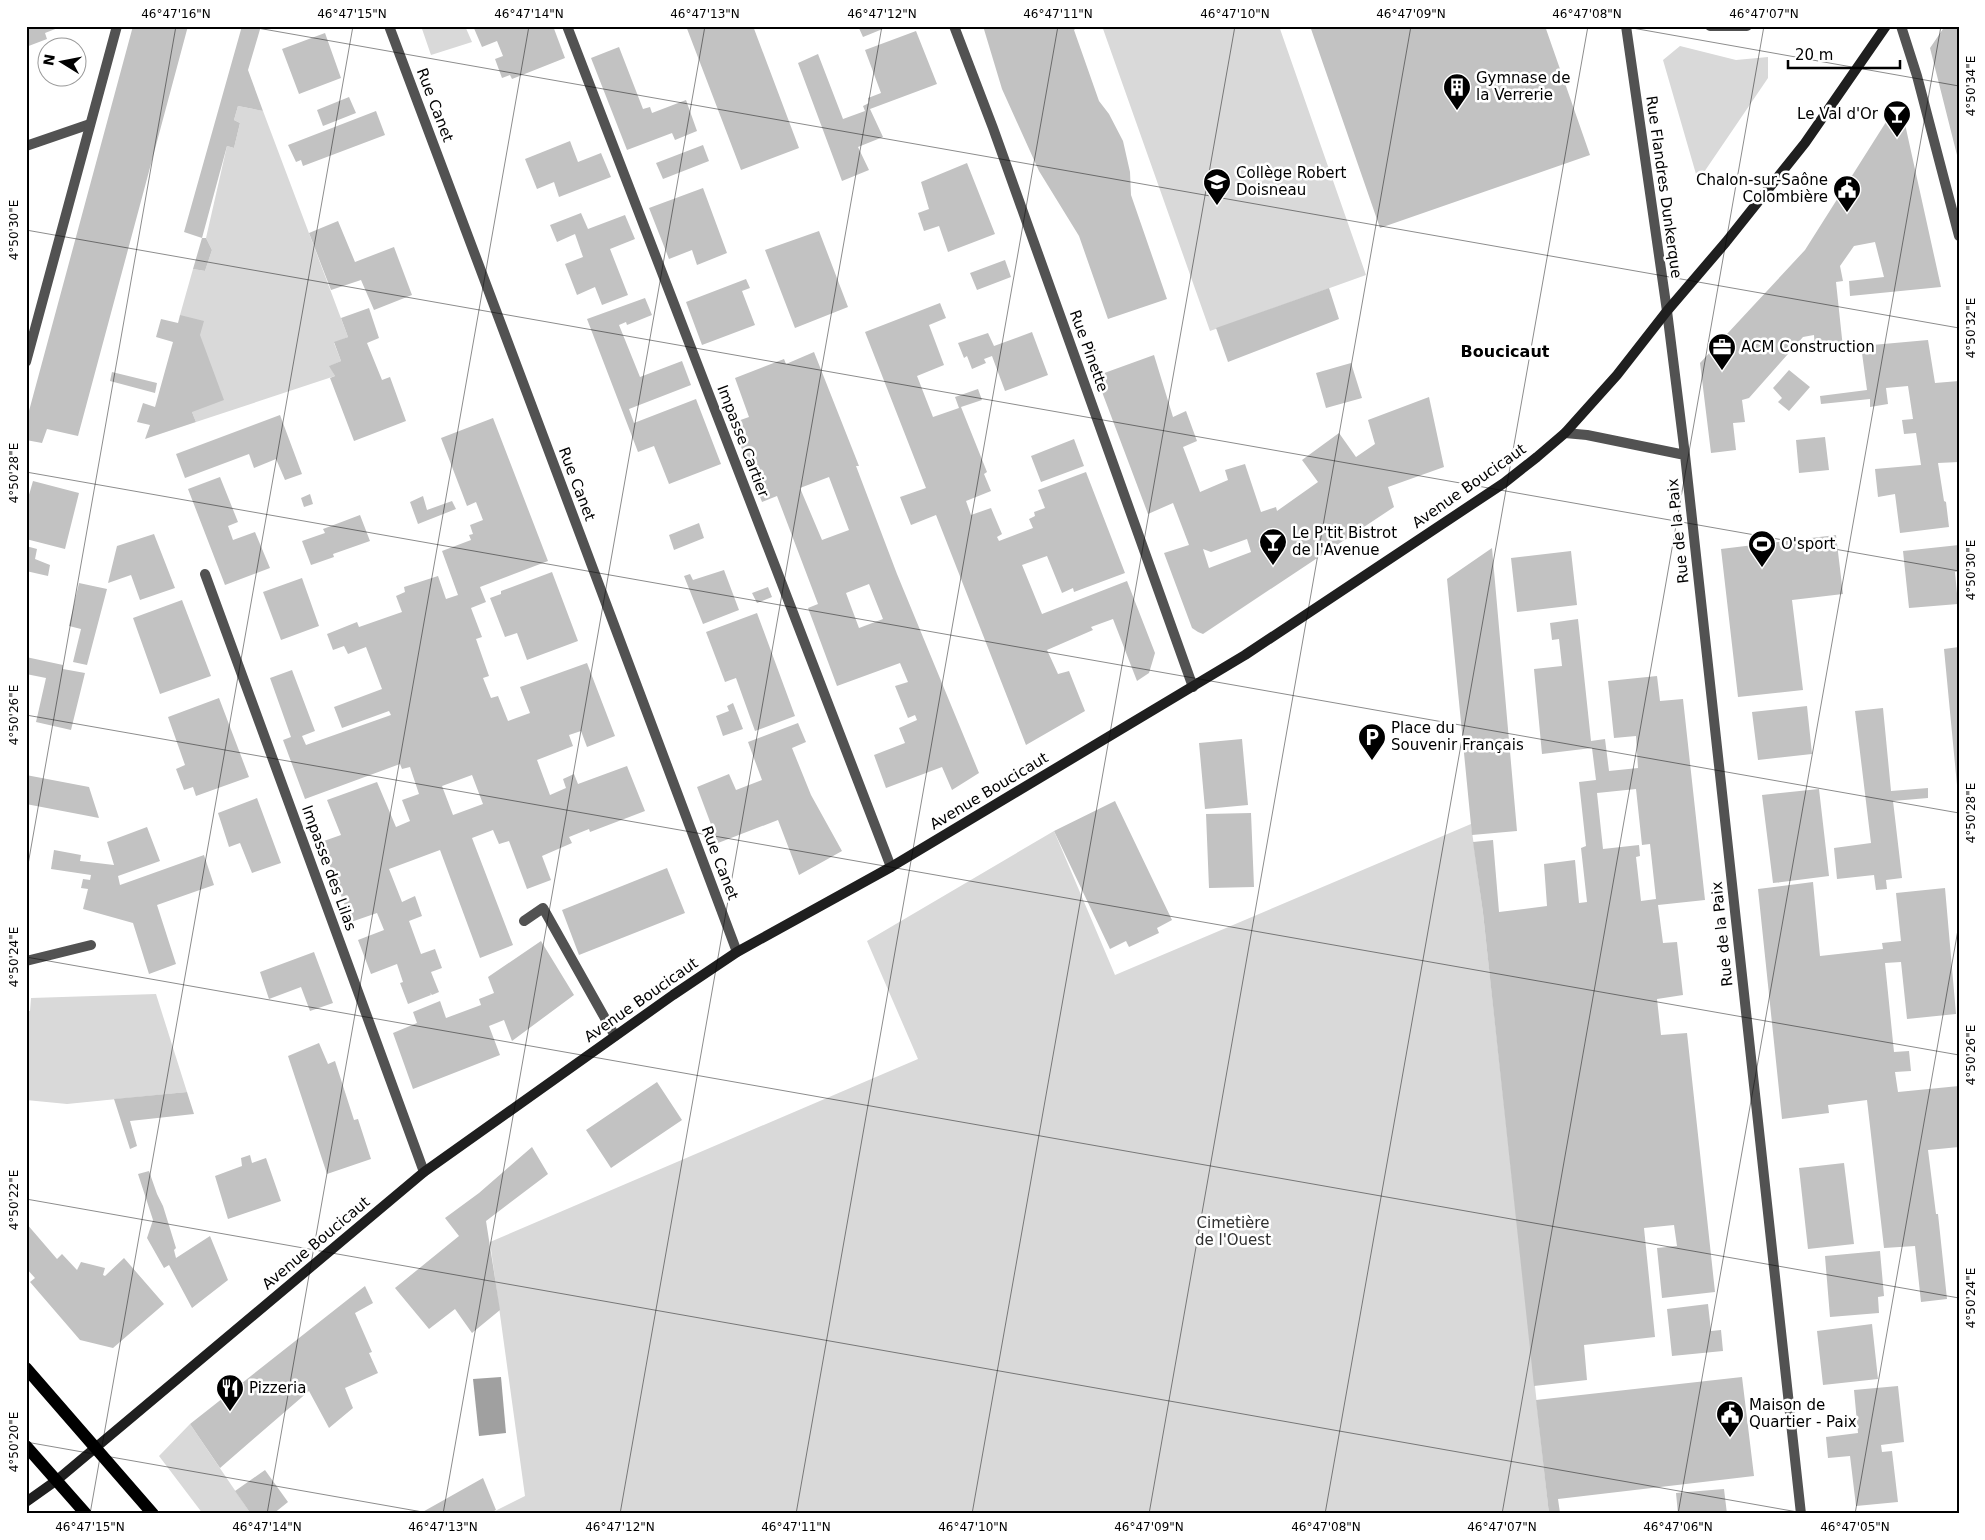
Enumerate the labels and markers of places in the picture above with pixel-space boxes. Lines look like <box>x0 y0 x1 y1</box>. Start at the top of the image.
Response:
place label: Gymnase de la Verrerie <box>1476 69 1570 104</box>
building icon: Gymnase de la Verrerie <box>1442 72 1472 111</box>
bar icon: Le Val d'Or <box>1882 99 1912 138</box>
place label: Le Val d'Or <box>1797 105 1879 123</box>
place label: Collège Robert Doisneau <box>1236 164 1347 199</box>
school or university icon: Collège Robert Doisneau <box>1202 167 1232 206</box>
place label: Chalon-sur-Saône Colombière <box>1696 171 1828 206</box>
public building icon: Chalon-sur-Saône Colombière <box>1832 174 1862 213</box>
office icon: ACM Construction <box>1707 332 1737 371</box>
place label: ACM Construction <box>1741 338 1875 356</box>
place label: Le P'tit Bistrot de l'Avenue <box>1292 524 1397 559</box>
bar icon: Le P'tit Bistrot de l'Avenue <box>1258 527 1288 566</box>
sports icon: O'sport <box>1747 529 1777 568</box>
place label: O'sport <box>1781 535 1836 553</box>
place label: Place du Souvenir Français <box>1391 719 1524 754</box>
parking icon: Place du Souvenir Français <box>1357 722 1387 761</box>
restaurant icon: Pizzeria <box>215 1373 245 1412</box>
place label: Pizzeria <box>249 1379 306 1397</box>
place label: Maison de Quartier - Paix <box>1749 1396 1857 1431</box>
public building icon: Maison de Quartier - Paix <box>1715 1399 1745 1438</box>

